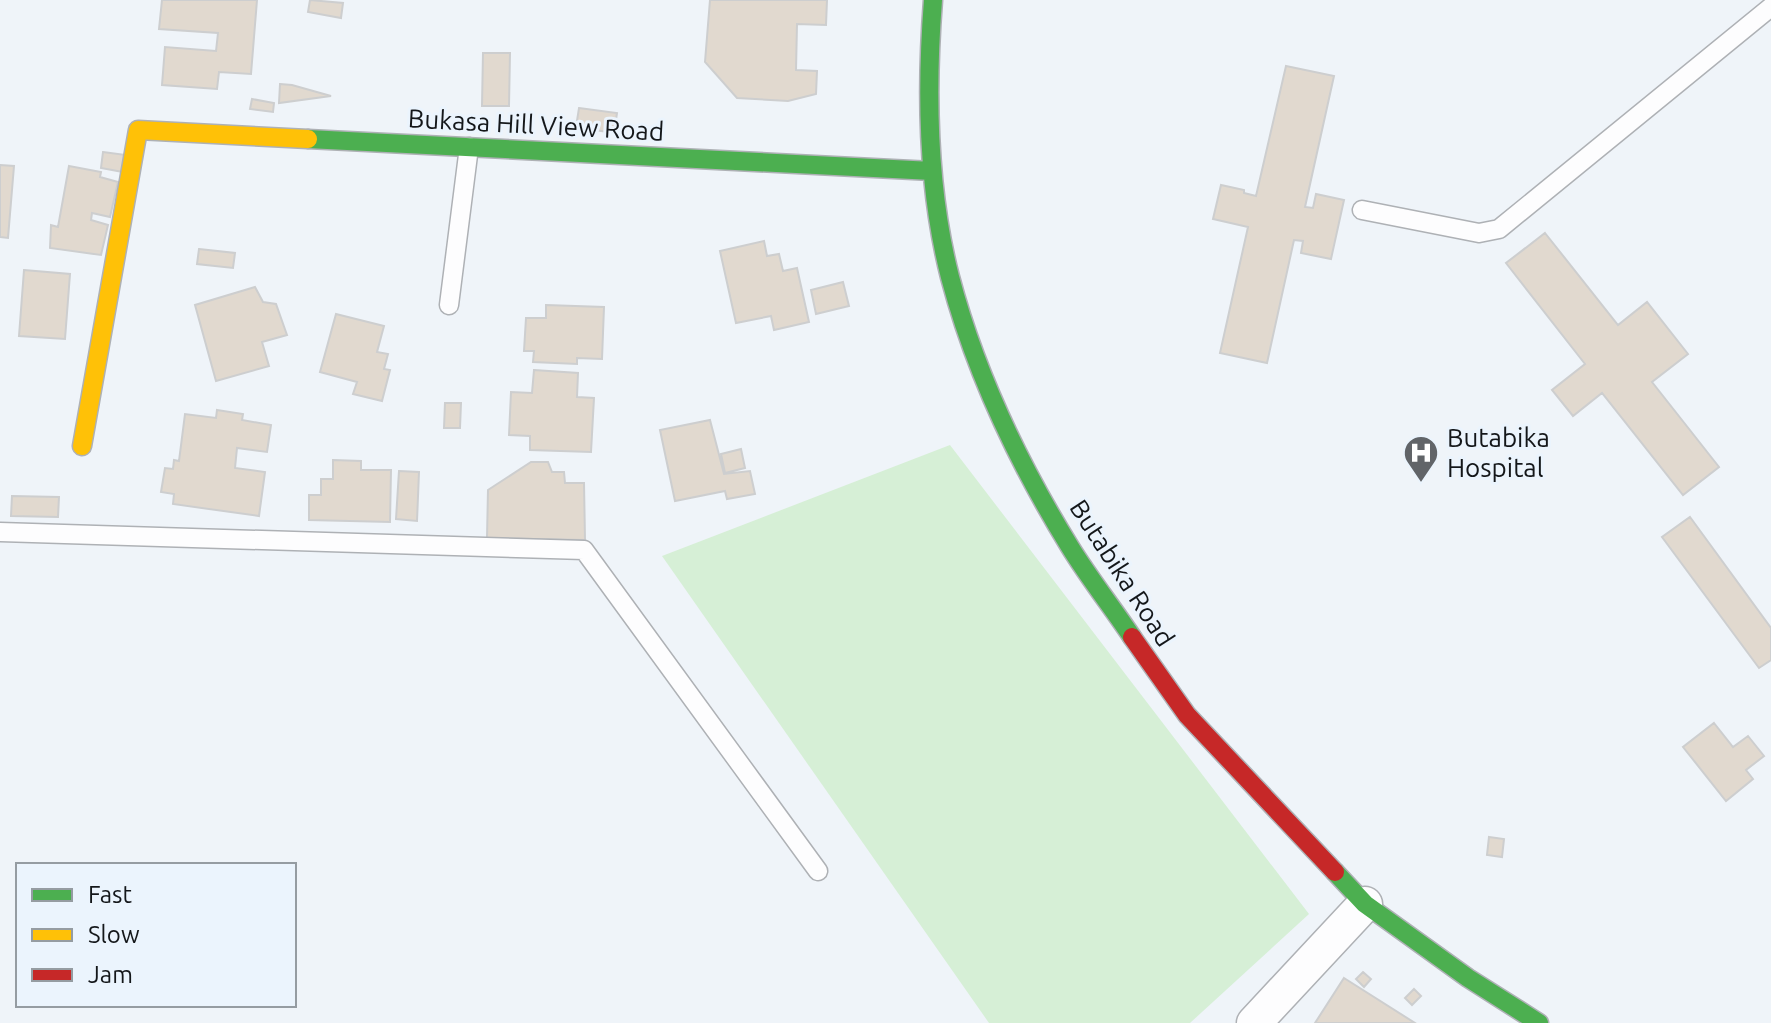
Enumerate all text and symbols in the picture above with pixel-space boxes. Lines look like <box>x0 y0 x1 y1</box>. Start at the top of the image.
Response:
street label: Bukasa Hill View Road <box>407 103 665 146</box>
place label: Butabika Hospital <box>1447 423 1550 482</box>
hospital icon: Butabika Hospital <box>1402 434 1440 484</box>
street label: Butabika Road <box>1064 494 1181 651</box>
legend <box>16 863 296 1007</box>
text: Fast <box>88 881 132 908</box>
text: Slow <box>88 921 140 948</box>
text: Jam <box>88 961 133 988</box>

